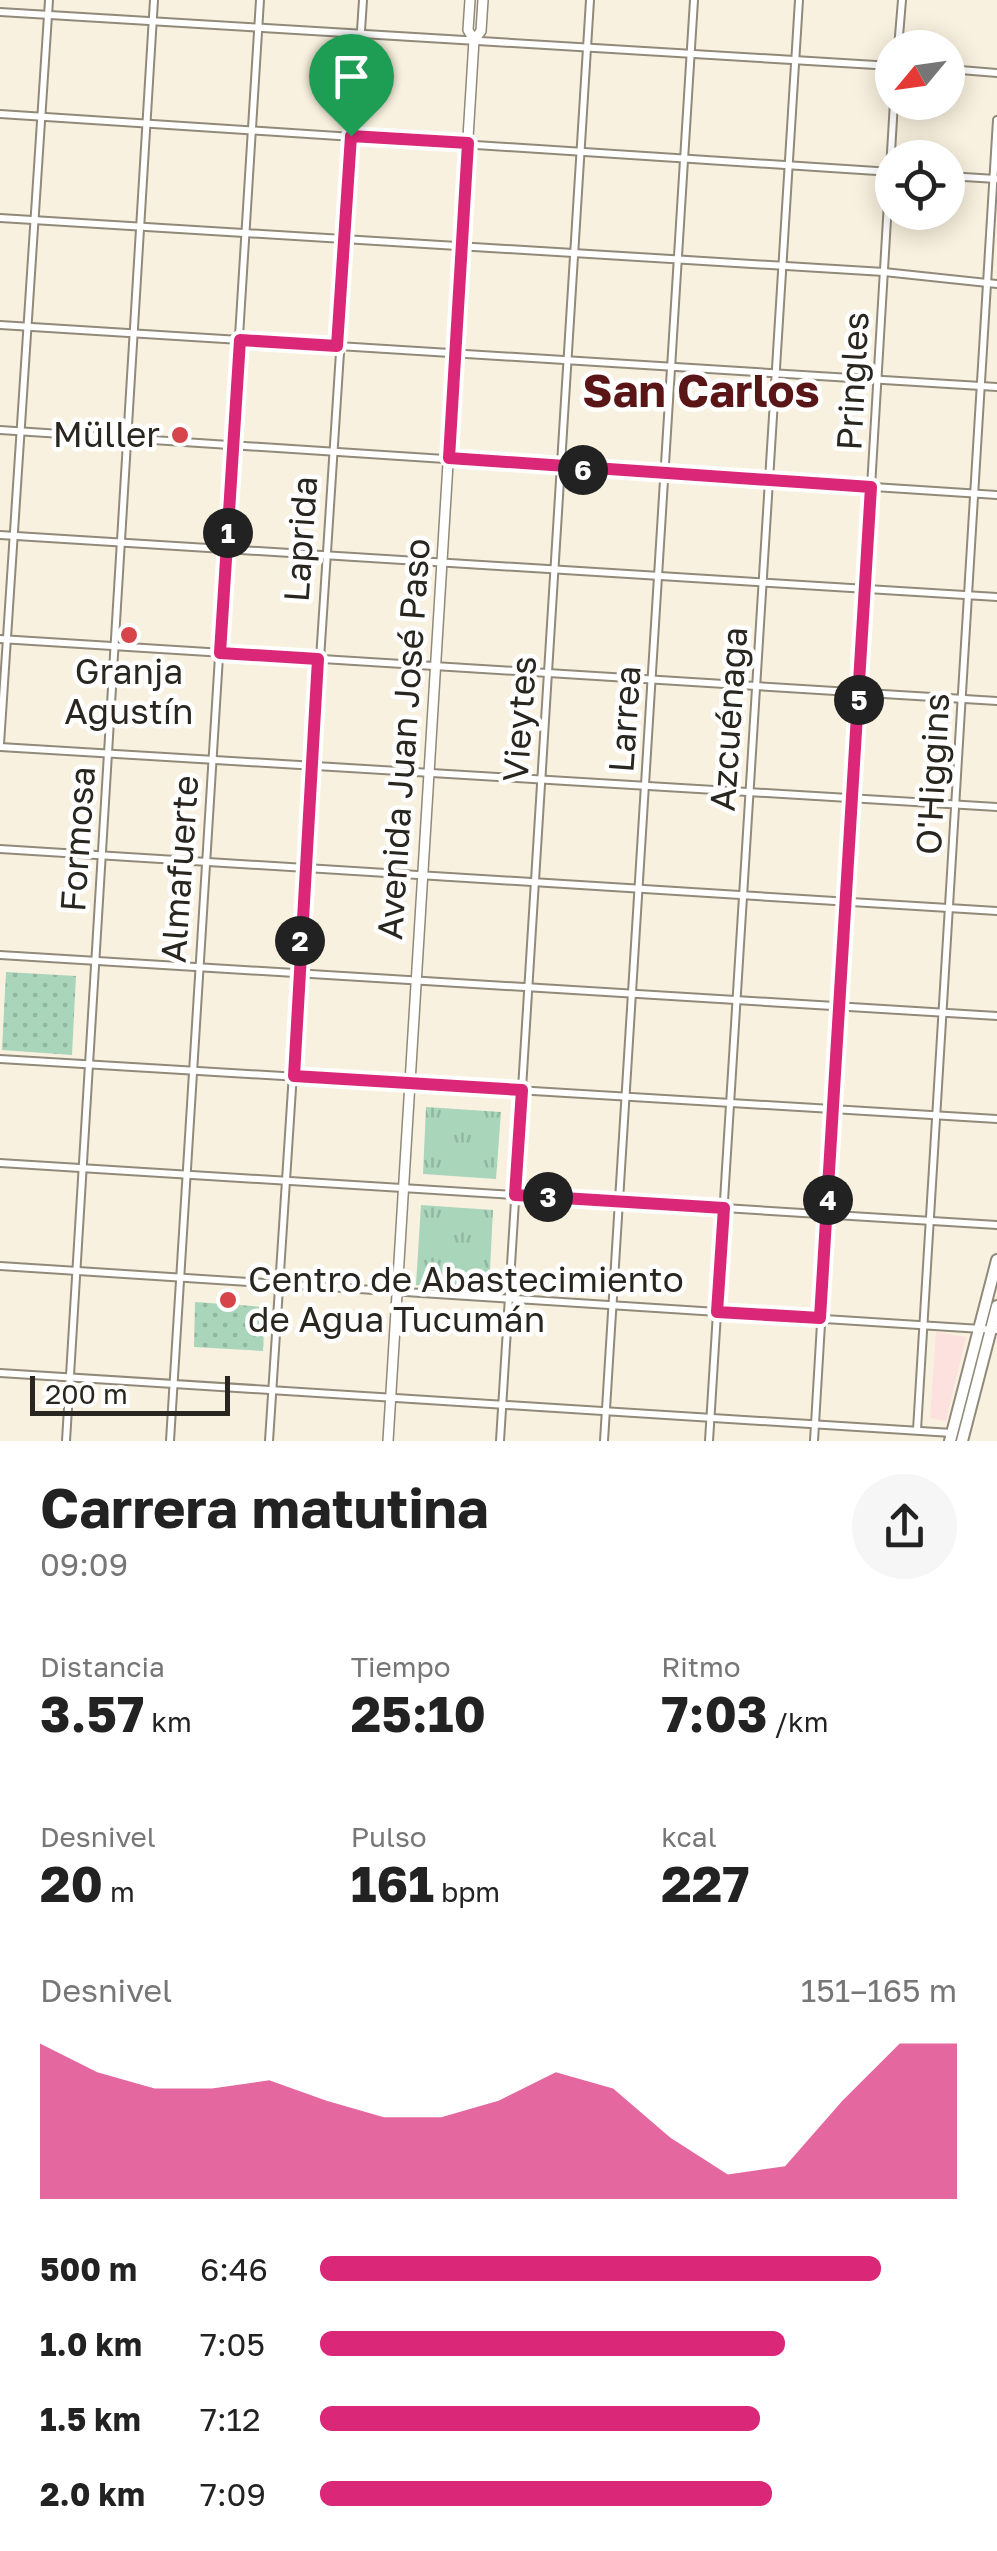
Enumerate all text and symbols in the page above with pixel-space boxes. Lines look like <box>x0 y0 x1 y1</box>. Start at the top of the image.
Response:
north arrow <box>875 30 965 120</box>
map controls <box>875 30 965 230</box>
pin <box>309 34 394 137</box>
icon: arrive <box>324 49 379 104</box>
button: locate <box>875 140 965 230</box>
street label: Pringles <box>827 311 877 451</box>
district label: San Carlos <box>582 363 820 417</box>
place label: Müller <box>53 413 160 455</box>
marker: Müller <box>169 424 191 446</box>
pin: 6 <box>558 445 608 495</box>
text: 6 <box>574 453 592 486</box>
street label: Laprida <box>275 475 325 603</box>
pin: 1 <box>203 508 253 558</box>
text: 1 <box>221 516 235 549</box>
street label: Avenida Juan José Paso <box>368 537 438 941</box>
marker: Granja Agustín <box>118 624 140 646</box>
street label: Azcuénaga <box>701 625 755 813</box>
place label: Granja Agustín <box>64 650 194 732</box>
street label: Vieytes <box>494 655 544 783</box>
street label: Larrea <box>599 664 649 774</box>
pin: 5 <box>834 675 884 725</box>
text: 5 <box>850 683 868 716</box>
street label: O'Higgins <box>907 692 957 856</box>
street label: Formosa <box>51 765 103 913</box>
street label: Almafuerte <box>152 774 206 964</box>
pin: 2 <box>275 916 325 966</box>
text: 2 <box>291 924 309 957</box>
pin: 3 <box>523 1172 573 1222</box>
pin: 4 <box>803 1175 853 1225</box>
text: 3 <box>539 1180 557 1213</box>
text: 4 <box>819 1183 837 1216</box>
place label: Centro de Abastecimiento de Agua Tucumán <box>248 1258 684 1340</box>
marker: Centro de Abastecimiento de Agua Tucumán <box>217 1289 239 1311</box>
scale bar <box>30 1371 230 1416</box>
text: 200 m <box>45 1377 128 1410</box>
text: Carrera matutina <box>40 1474 489 1540</box>
button: share <box>852 1474 957 1579</box>
text: 09:09 <box>40 1545 128 1583</box>
text: Distancia <box>40 1650 165 1683</box>
text: Tiempo <box>351 1650 451 1683</box>
text: Ritmo <box>661 1650 741 1683</box>
text: 3.57 <box>40 1683 144 1743</box>
text: 25:10 <box>351 1683 486 1743</box>
text: 7:03 <box>661 1683 768 1743</box>
text: km <box>144 1705 192 1738</box>
text: /km <box>768 1705 829 1738</box>
text: Desnivel <box>40 1820 156 1853</box>
text: Pulso <box>351 1820 427 1853</box>
text: kcal <box>661 1820 717 1853</box>
text: 20 <box>40 1853 103 1913</box>
text: 161 <box>351 1853 434 1913</box>
text: 227 <box>661 1853 750 1913</box>
text: m <box>103 1875 135 1908</box>
text: bpm <box>434 1875 500 1908</box>
text: Desnivel <box>40 1971 172 2009</box>
text: 151–165 m <box>801 1971 957 2009</box>
text: 500 m <box>40 2250 137 2288</box>
text: 6:46 <box>200 2250 268 2288</box>
text: 1.0 km <box>40 2325 142 2363</box>
text: 7:05 <box>200 2325 265 2363</box>
text: 1.5 km <box>40 2400 141 2438</box>
text: 7:12 <box>200 2400 261 2438</box>
text: 2.0 km <box>40 2475 145 2513</box>
text: 7:09 <box>200 2475 266 2513</box>

